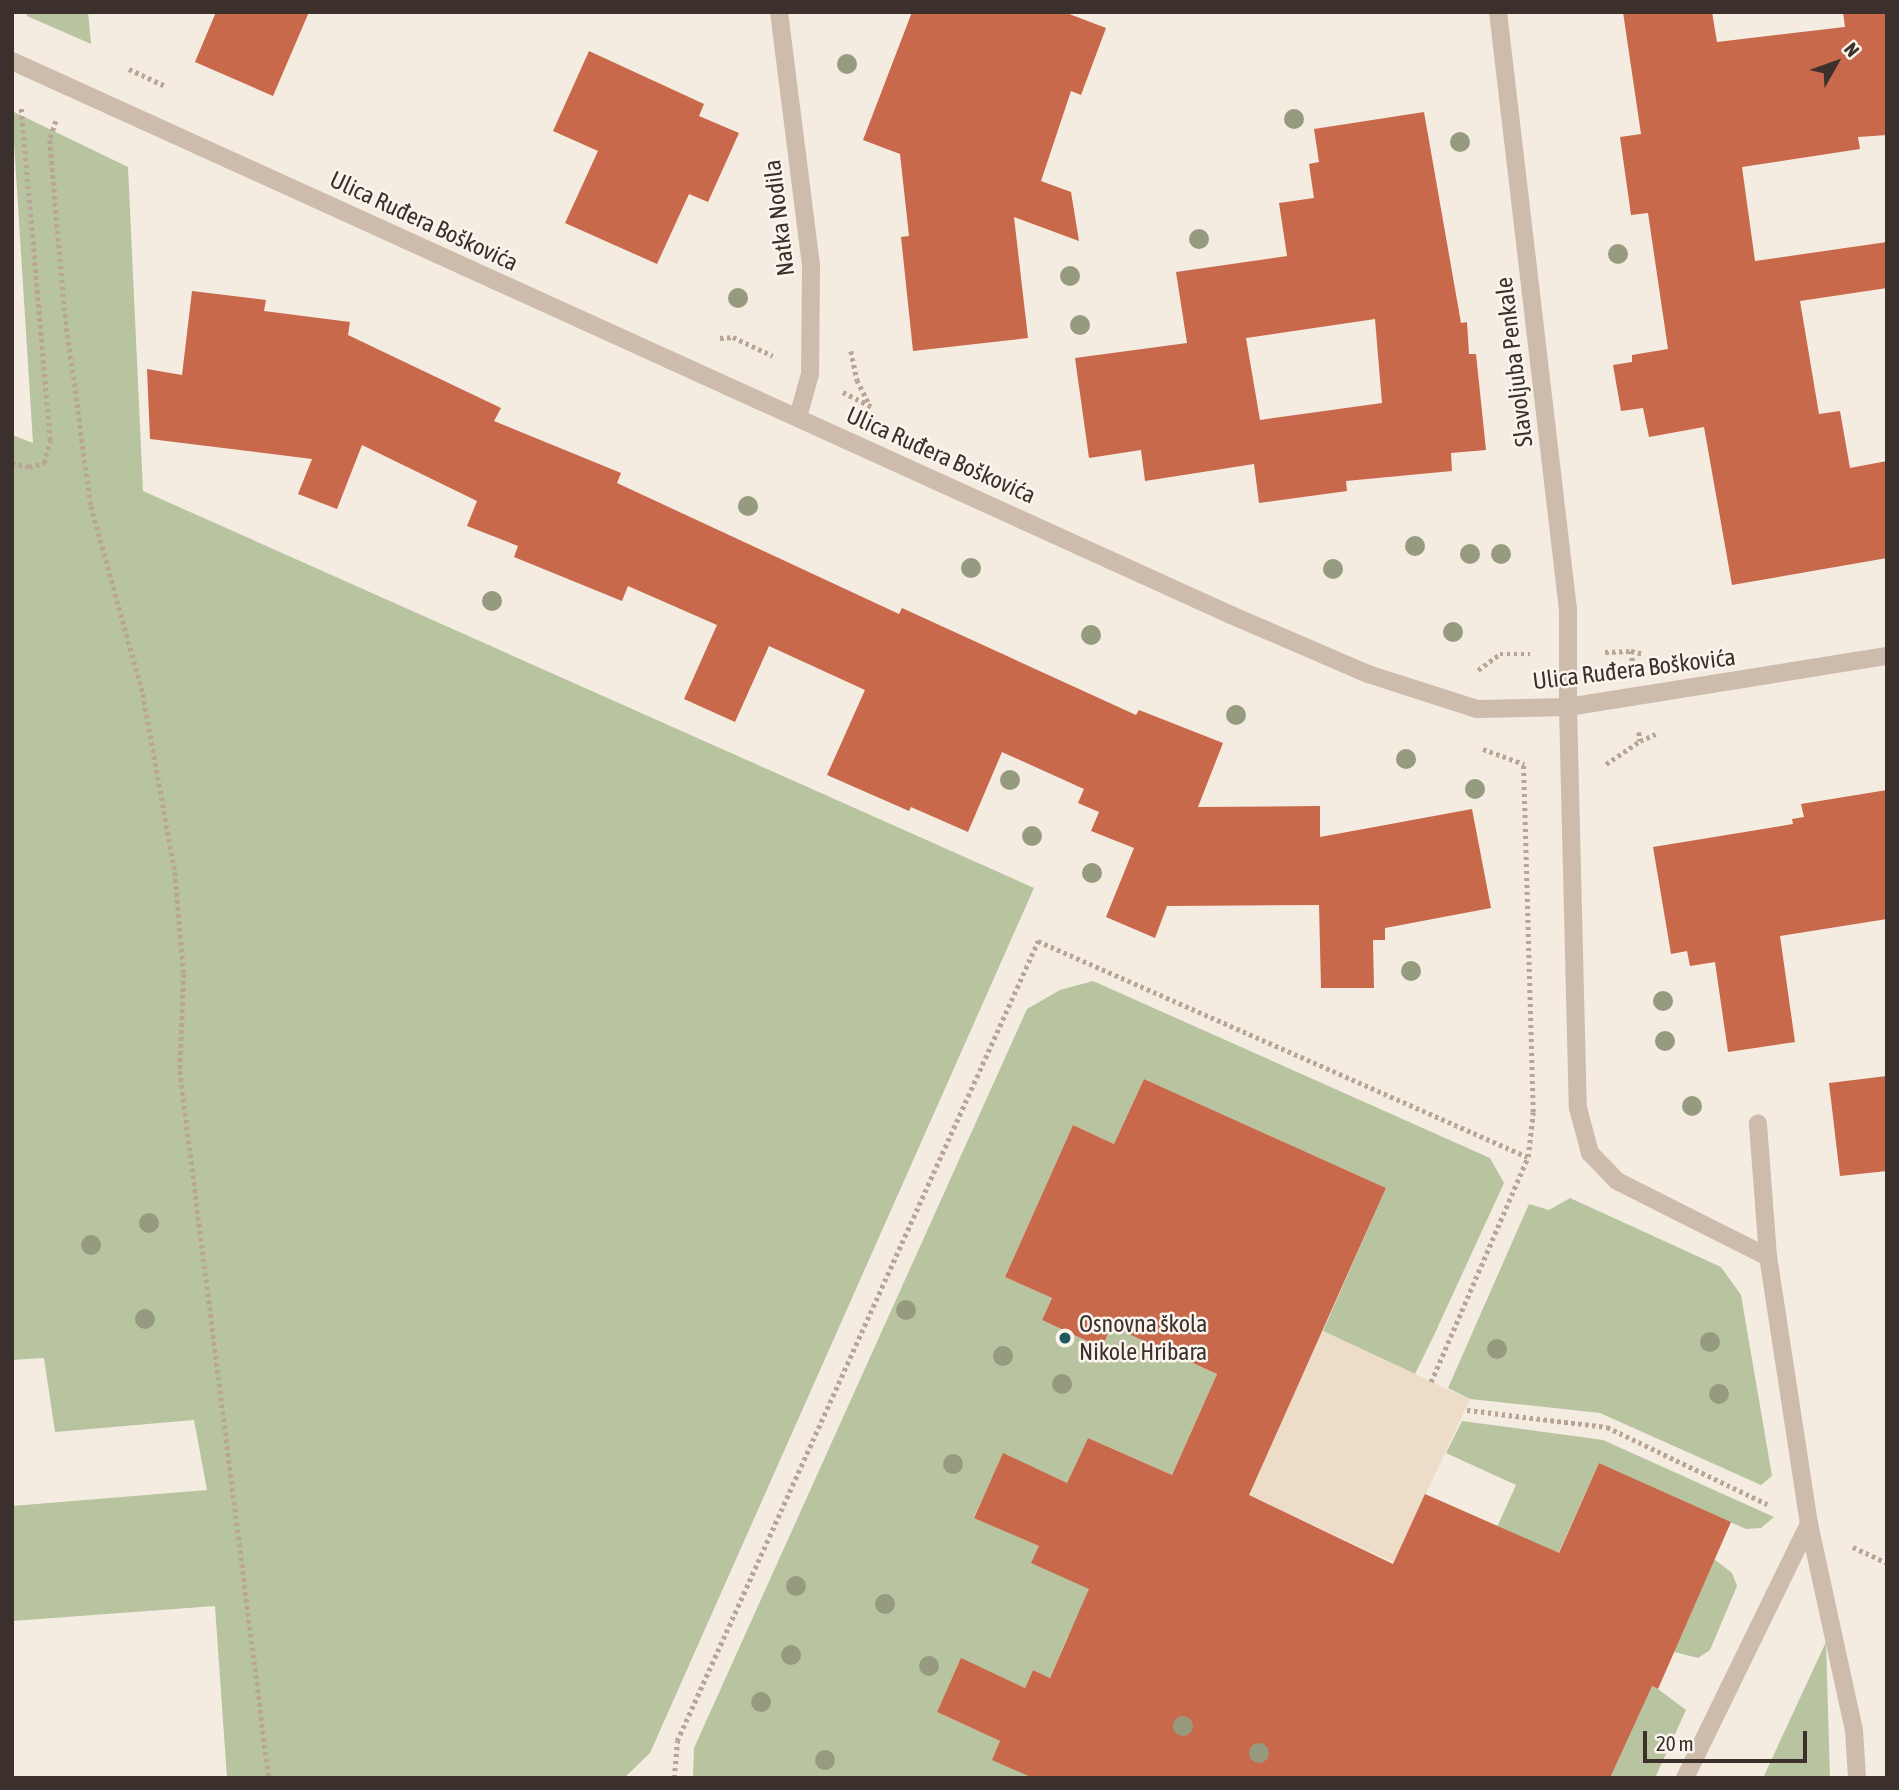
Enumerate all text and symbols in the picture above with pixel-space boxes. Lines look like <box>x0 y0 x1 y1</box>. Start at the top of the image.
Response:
north arrow <box>1801 28 1871 98</box>
text: N <box>1840 38 1864 61</box>
street label: Natka Nodila <box>758 158 800 278</box>
street label: Ulica Ruđera Boškovića <box>325 165 523 277</box>
street label: Slavoljuba Penkale <box>1489 276 1539 448</box>
street label: Ulica Ruđera Boškovića <box>842 400 1040 510</box>
street label: Ulica Ruđera Boškovića <box>1531 642 1737 696</box>
place label: Osnovna škola Nikole Hribara <box>1079 1310 1207 1366</box>
marker: Osnovna škola Nikole Hribara <box>1057 1330 1073 1346</box>
scale bar <box>1647 1716 1812 1760</box>
text: 20 m <box>1656 1731 1694 1755</box>

